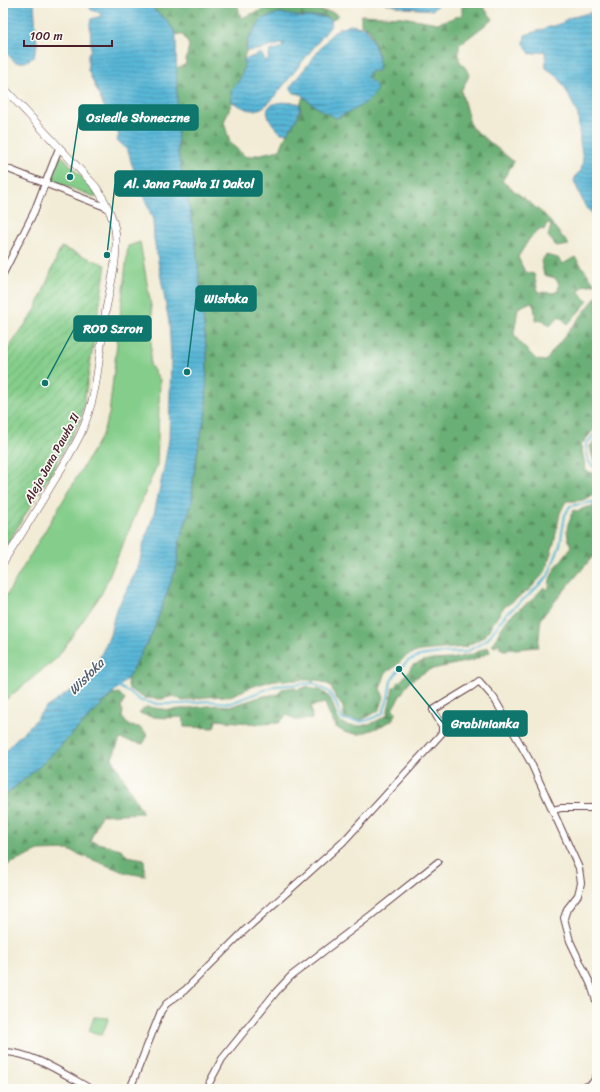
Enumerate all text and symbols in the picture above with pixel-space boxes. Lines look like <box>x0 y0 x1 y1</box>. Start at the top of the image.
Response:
scale bar <box>24 22 112 48</box>
text: 100 m <box>30 25 63 47</box>
callout: Osiedle Słoneczne <box>79 105 198 130</box>
text: Osiedle Słoneczne <box>85 106 190 129</box>
callout: Al. Jana Pawła II Dakol <box>115 171 262 196</box>
text: Al. Jana Pawła II Dakol <box>123 172 255 195</box>
callout: Wisłoka <box>196 286 256 311</box>
text: Wisłoka <box>204 287 248 310</box>
callout: ROD Szron <box>74 316 151 341</box>
text: ROD Szron <box>82 317 144 340</box>
street label: Aleja Jana Pawła II <box>17 408 86 508</box>
water label: Wisłoka <box>63 652 111 700</box>
callout: Grabinianka <box>443 711 527 736</box>
text: Grabinianka <box>450 712 520 735</box>

